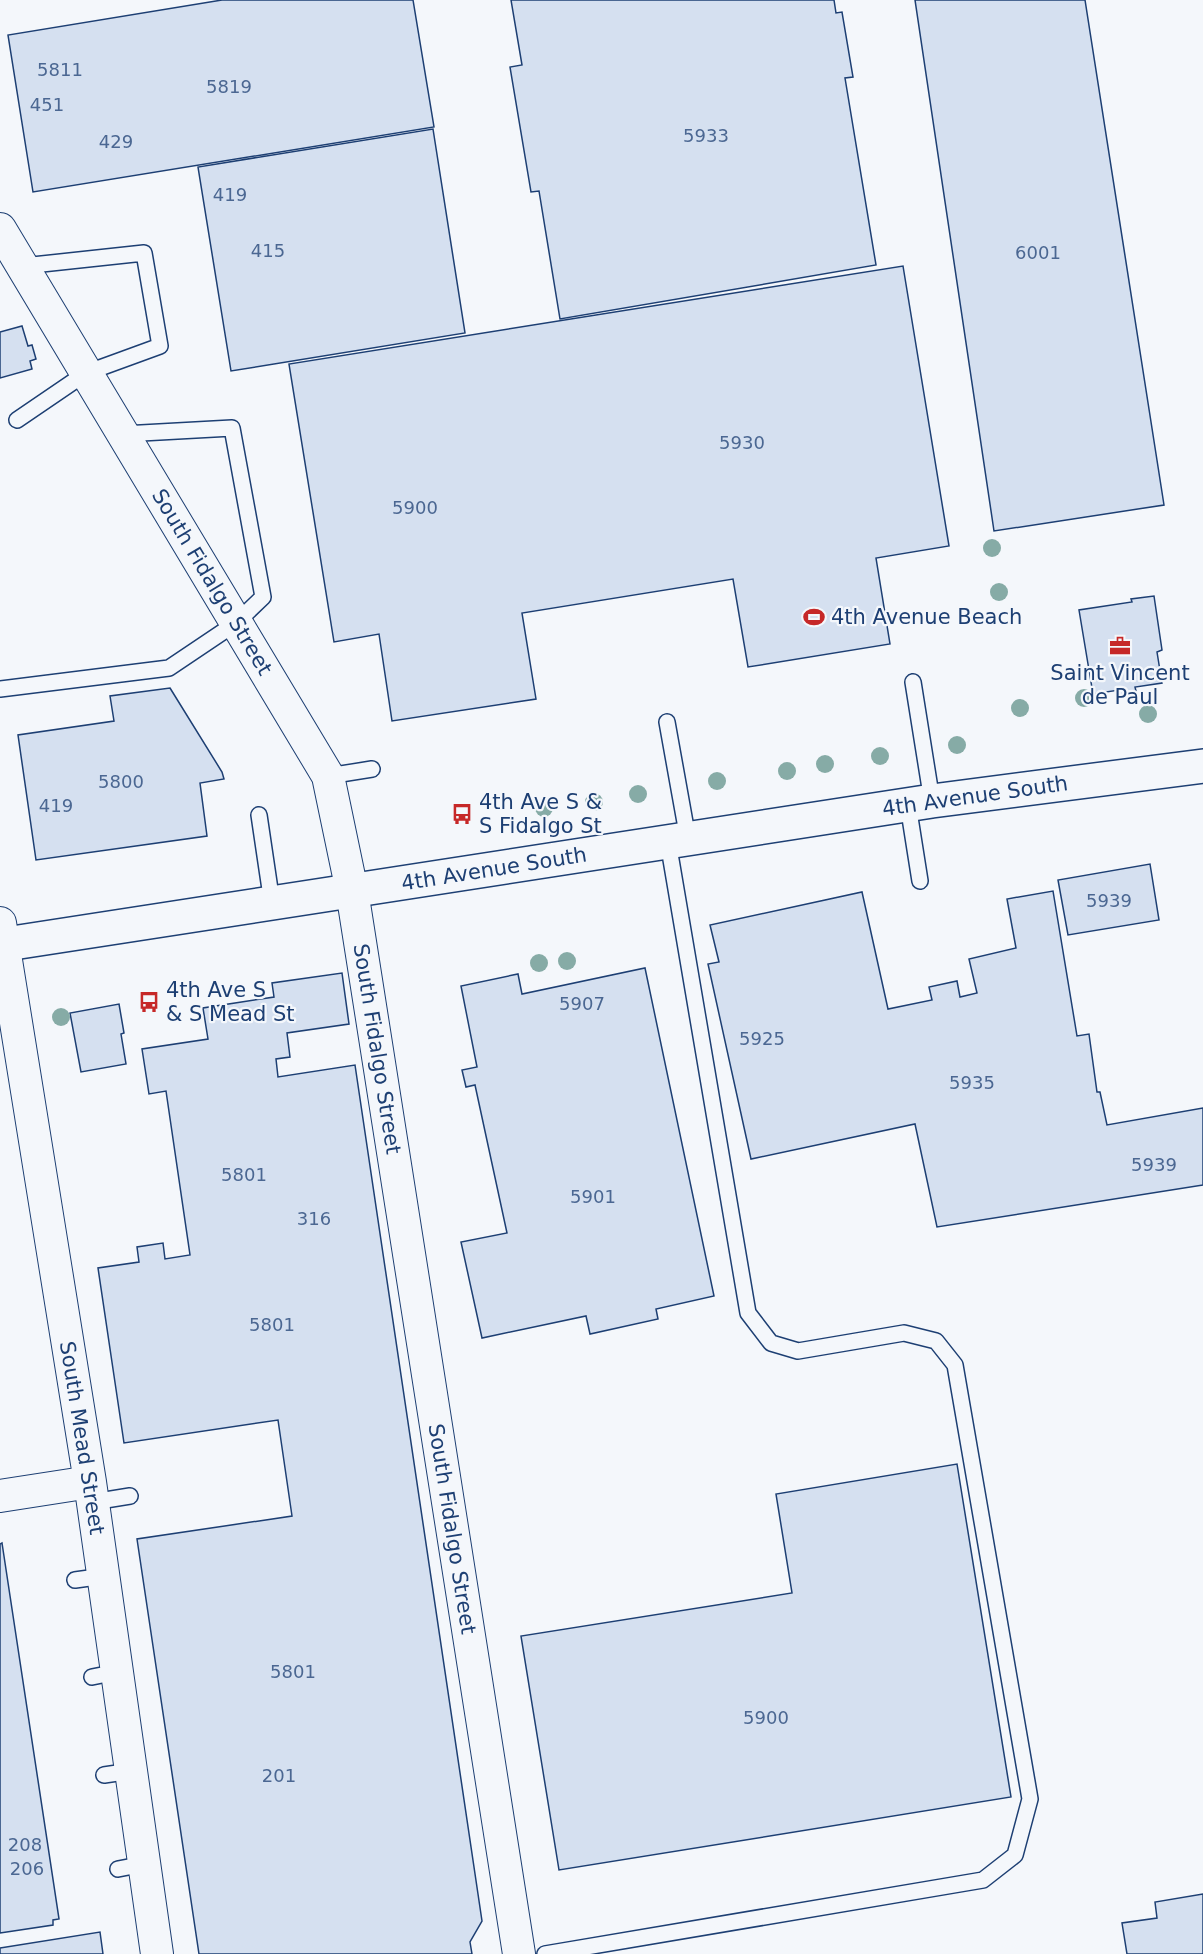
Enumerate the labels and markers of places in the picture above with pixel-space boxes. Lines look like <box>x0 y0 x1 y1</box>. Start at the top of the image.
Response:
sports icon: 4th Avenue Beach <box>802 605 826 629</box>
place label: 4th Avenue Beach <box>831 605 1022 629</box>
office icon: Saint Vincent de Paul <box>1108 634 1132 658</box>
place label: Saint Vincent de Paul <box>1050 661 1190 709</box>
place label: 4th Ave S & S Fidalgo St <box>479 790 602 838</box>
bus stop icon: 4th Ave S & S Fidalgo St <box>450 802 474 826</box>
place label: 4th Ave S & S Mead St <box>166 978 295 1026</box>
bus stop icon: 4th Ave S & S Mead St <box>137 990 161 1014</box>

